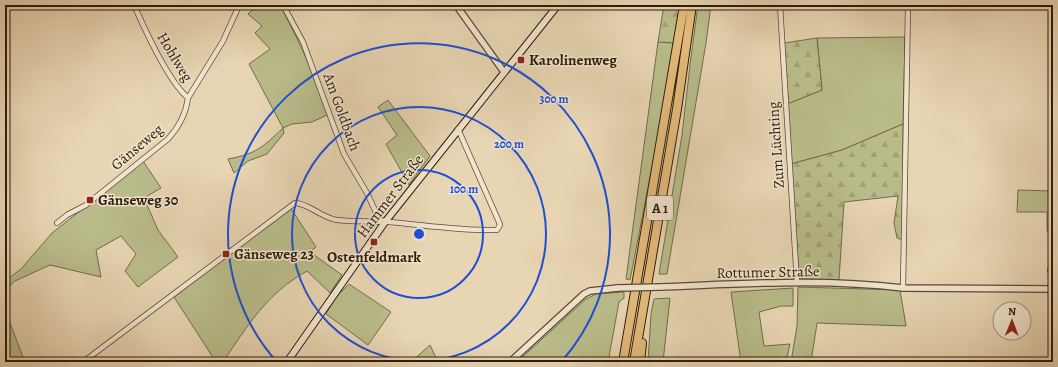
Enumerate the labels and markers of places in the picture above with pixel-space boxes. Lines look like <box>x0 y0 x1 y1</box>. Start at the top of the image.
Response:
place label: Karolinenweg <box>529 50 617 70</box>
marker: Karolinenweg <box>516 55 526 65</box>
place label: Gänseweg 30 <box>98 190 179 210</box>
marker: Gänseweg 30 <box>85 195 95 205</box>
centre of rings <box>412 227 426 241</box>
marker: Ostenfeldmark <box>369 237 379 247</box>
place label: Gänseweg 23 <box>234 244 314 264</box>
place label: Ostenfeldmark <box>327 247 421 267</box>
marker: Gänseweg 23 <box>221 249 231 259</box>

